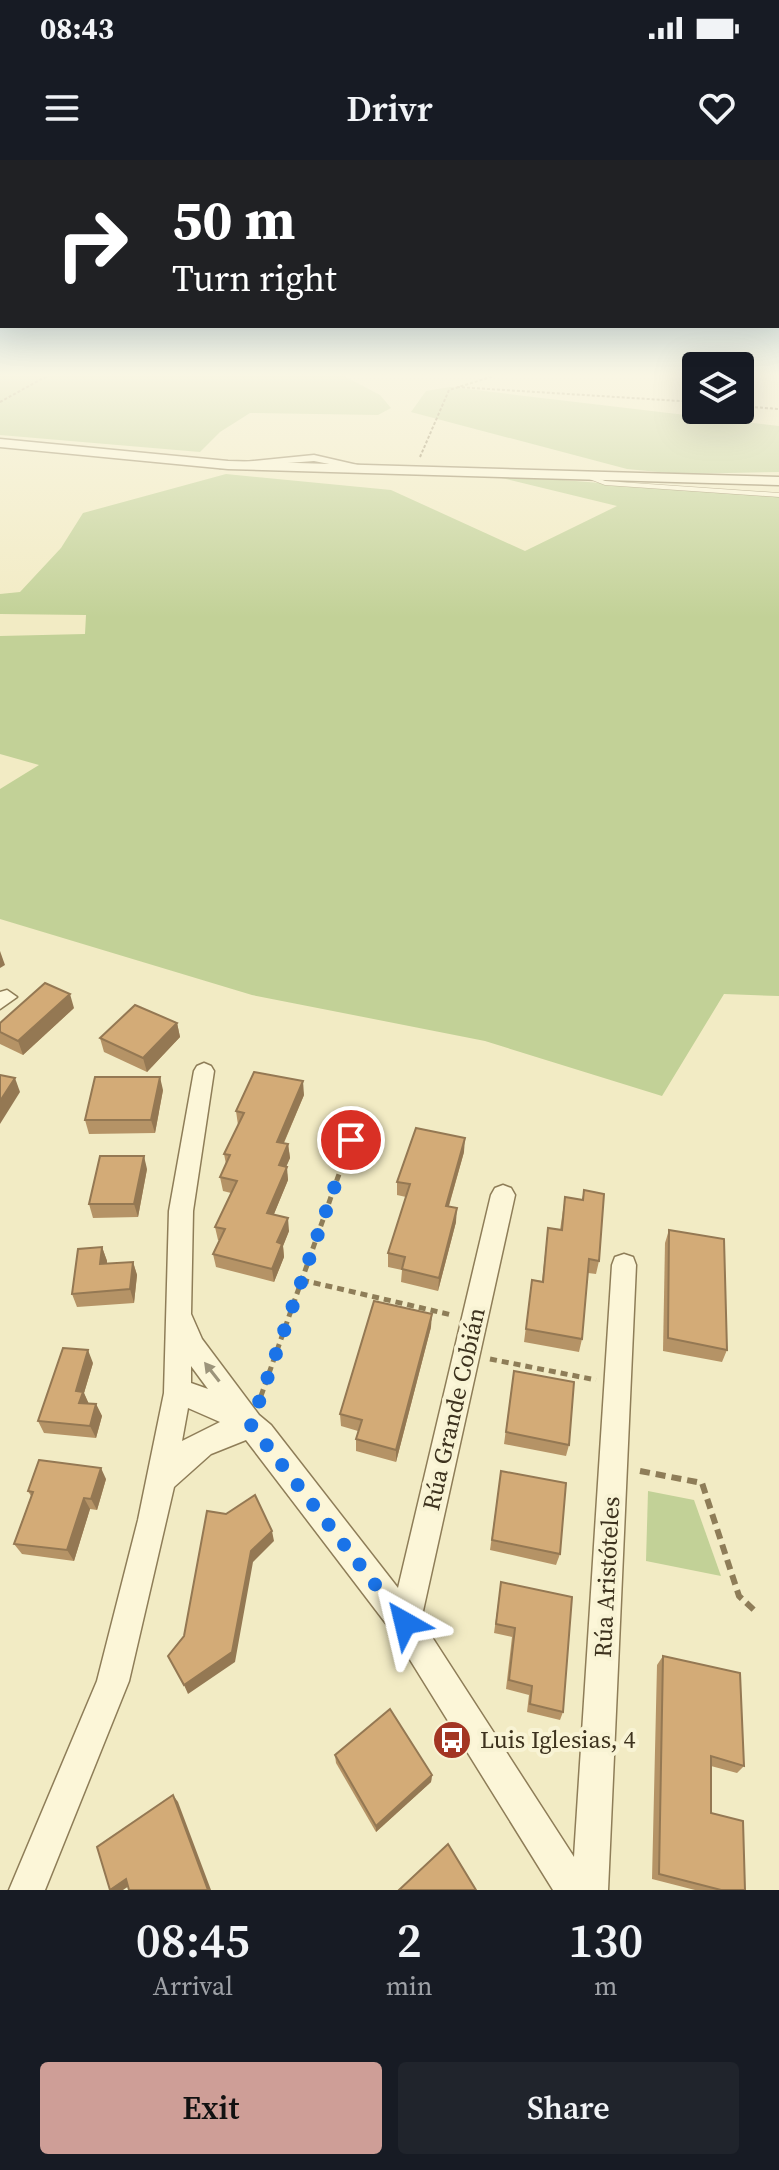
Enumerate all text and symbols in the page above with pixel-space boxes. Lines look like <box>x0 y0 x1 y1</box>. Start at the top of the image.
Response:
text: 08:43 <box>40 8 114 49</box>
text: Drivr <box>346 84 433 133</box>
icon: menu <box>40 86 84 130</box>
icon: heart <box>695 86 739 130</box>
text: 50 m <box>172 181 295 258</box>
icon: right <box>40 192 144 296</box>
text: Turn right <box>172 254 337 303</box>
map controls <box>682 352 754 424</box>
button: layers <box>682 352 754 424</box>
pin <box>317 1106 385 1174</box>
icon: arrive <box>329 1118 373 1162</box>
street label: Rúa Grande Cobián <box>414 1304 493 1514</box>
one-way arrow <box>205 1362 221 1383</box>
street label: Rúa Aristóteles <box>586 1496 627 1658</box>
position arrow <box>363 1581 447 1665</box>
bus stop icon: Luis Iglesias, 4 <box>431 1719 473 1761</box>
place label: Luis Iglesias, 4 <box>480 1723 635 1756</box>
text: 08:45 <box>136 1907 250 1973</box>
text: 2 <box>397 1907 422 1973</box>
text: 130 <box>568 1907 643 1973</box>
text: Arrival <box>153 1968 233 2004</box>
text: min <box>386 1968 433 2004</box>
text: m <box>594 1968 618 2004</box>
button: Exit <box>40 2062 382 2154</box>
button: Share <box>398 2062 739 2154</box>

